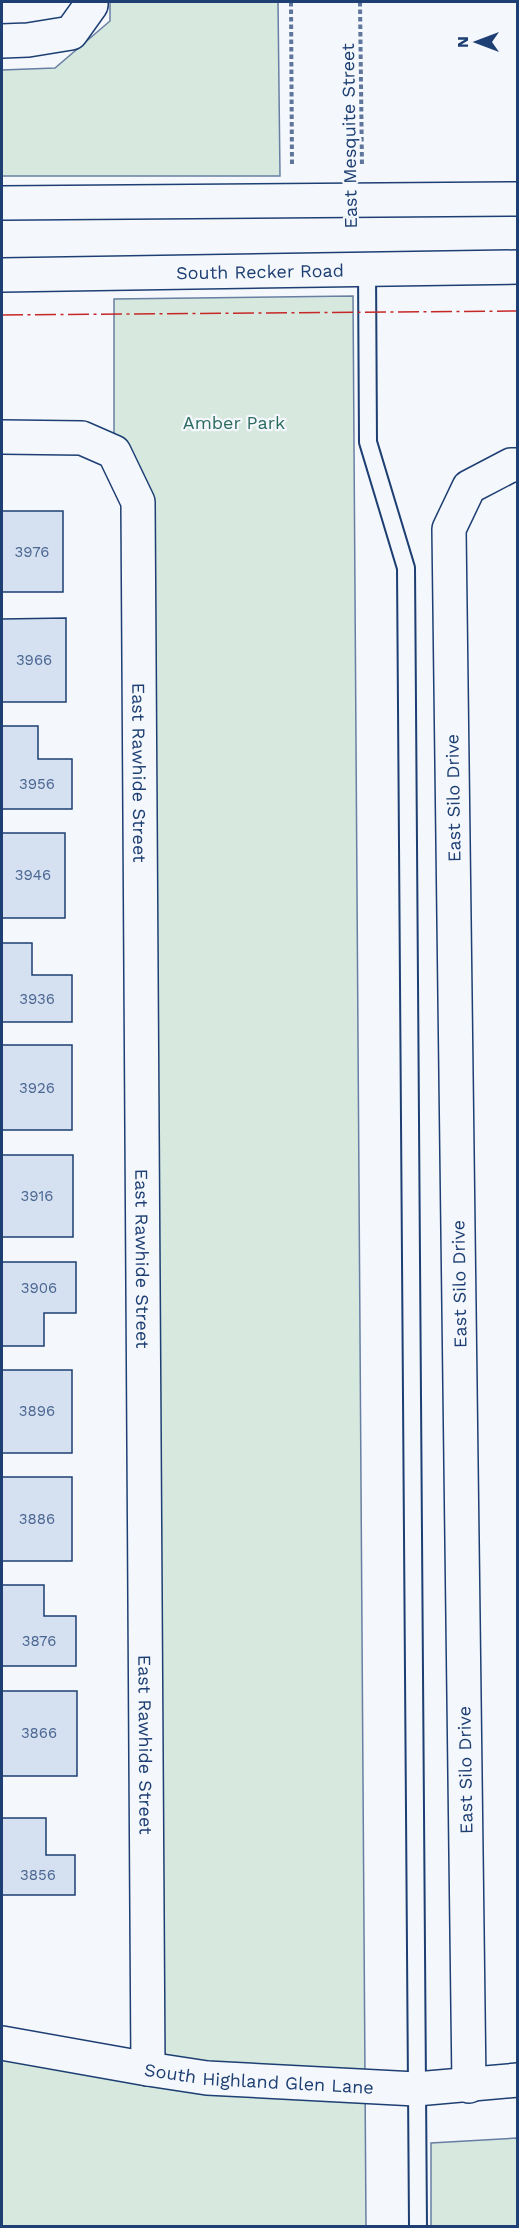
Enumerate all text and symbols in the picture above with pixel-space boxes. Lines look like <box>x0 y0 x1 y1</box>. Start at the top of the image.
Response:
north arrow <box>447 12 507 72</box>
text: N <box>453 36 472 48</box>
street label: East Mesquite Street <box>337 43 361 229</box>
street label: South Recker Road <box>176 259 344 283</box>
park label: Amber Park <box>183 412 285 433</box>
house number: 3976 <box>15 543 49 561</box>
house number: 3966 <box>16 651 52 669</box>
street label: East Rawhide Street <box>129 683 151 863</box>
street label: East Silo Drive <box>441 734 465 862</box>
house number: 3956 <box>19 775 55 793</box>
house number: 3946 <box>15 866 51 884</box>
house number: 3936 <box>19 990 55 1008</box>
house number: 3926 <box>19 1079 55 1097</box>
street label: East Rawhide Street <box>132 1169 154 1349</box>
house number: 3916 <box>21 1187 53 1205</box>
street label: East Silo Drive <box>447 1220 471 1348</box>
house number: 3906 <box>21 1279 57 1297</box>
house number: 3896 <box>19 1402 55 1420</box>
house number: 3886 <box>19 1510 55 1528</box>
house number: 3876 <box>22 1632 56 1650</box>
street label: East Rawhide Street <box>135 1655 157 1835</box>
street label: East Silo Drive <box>453 1706 477 1834</box>
house number: 3866 <box>21 1724 57 1742</box>
house number: 3856 <box>20 1866 56 1884</box>
street label: South Highland Glen Lane <box>143 2058 374 2097</box>

